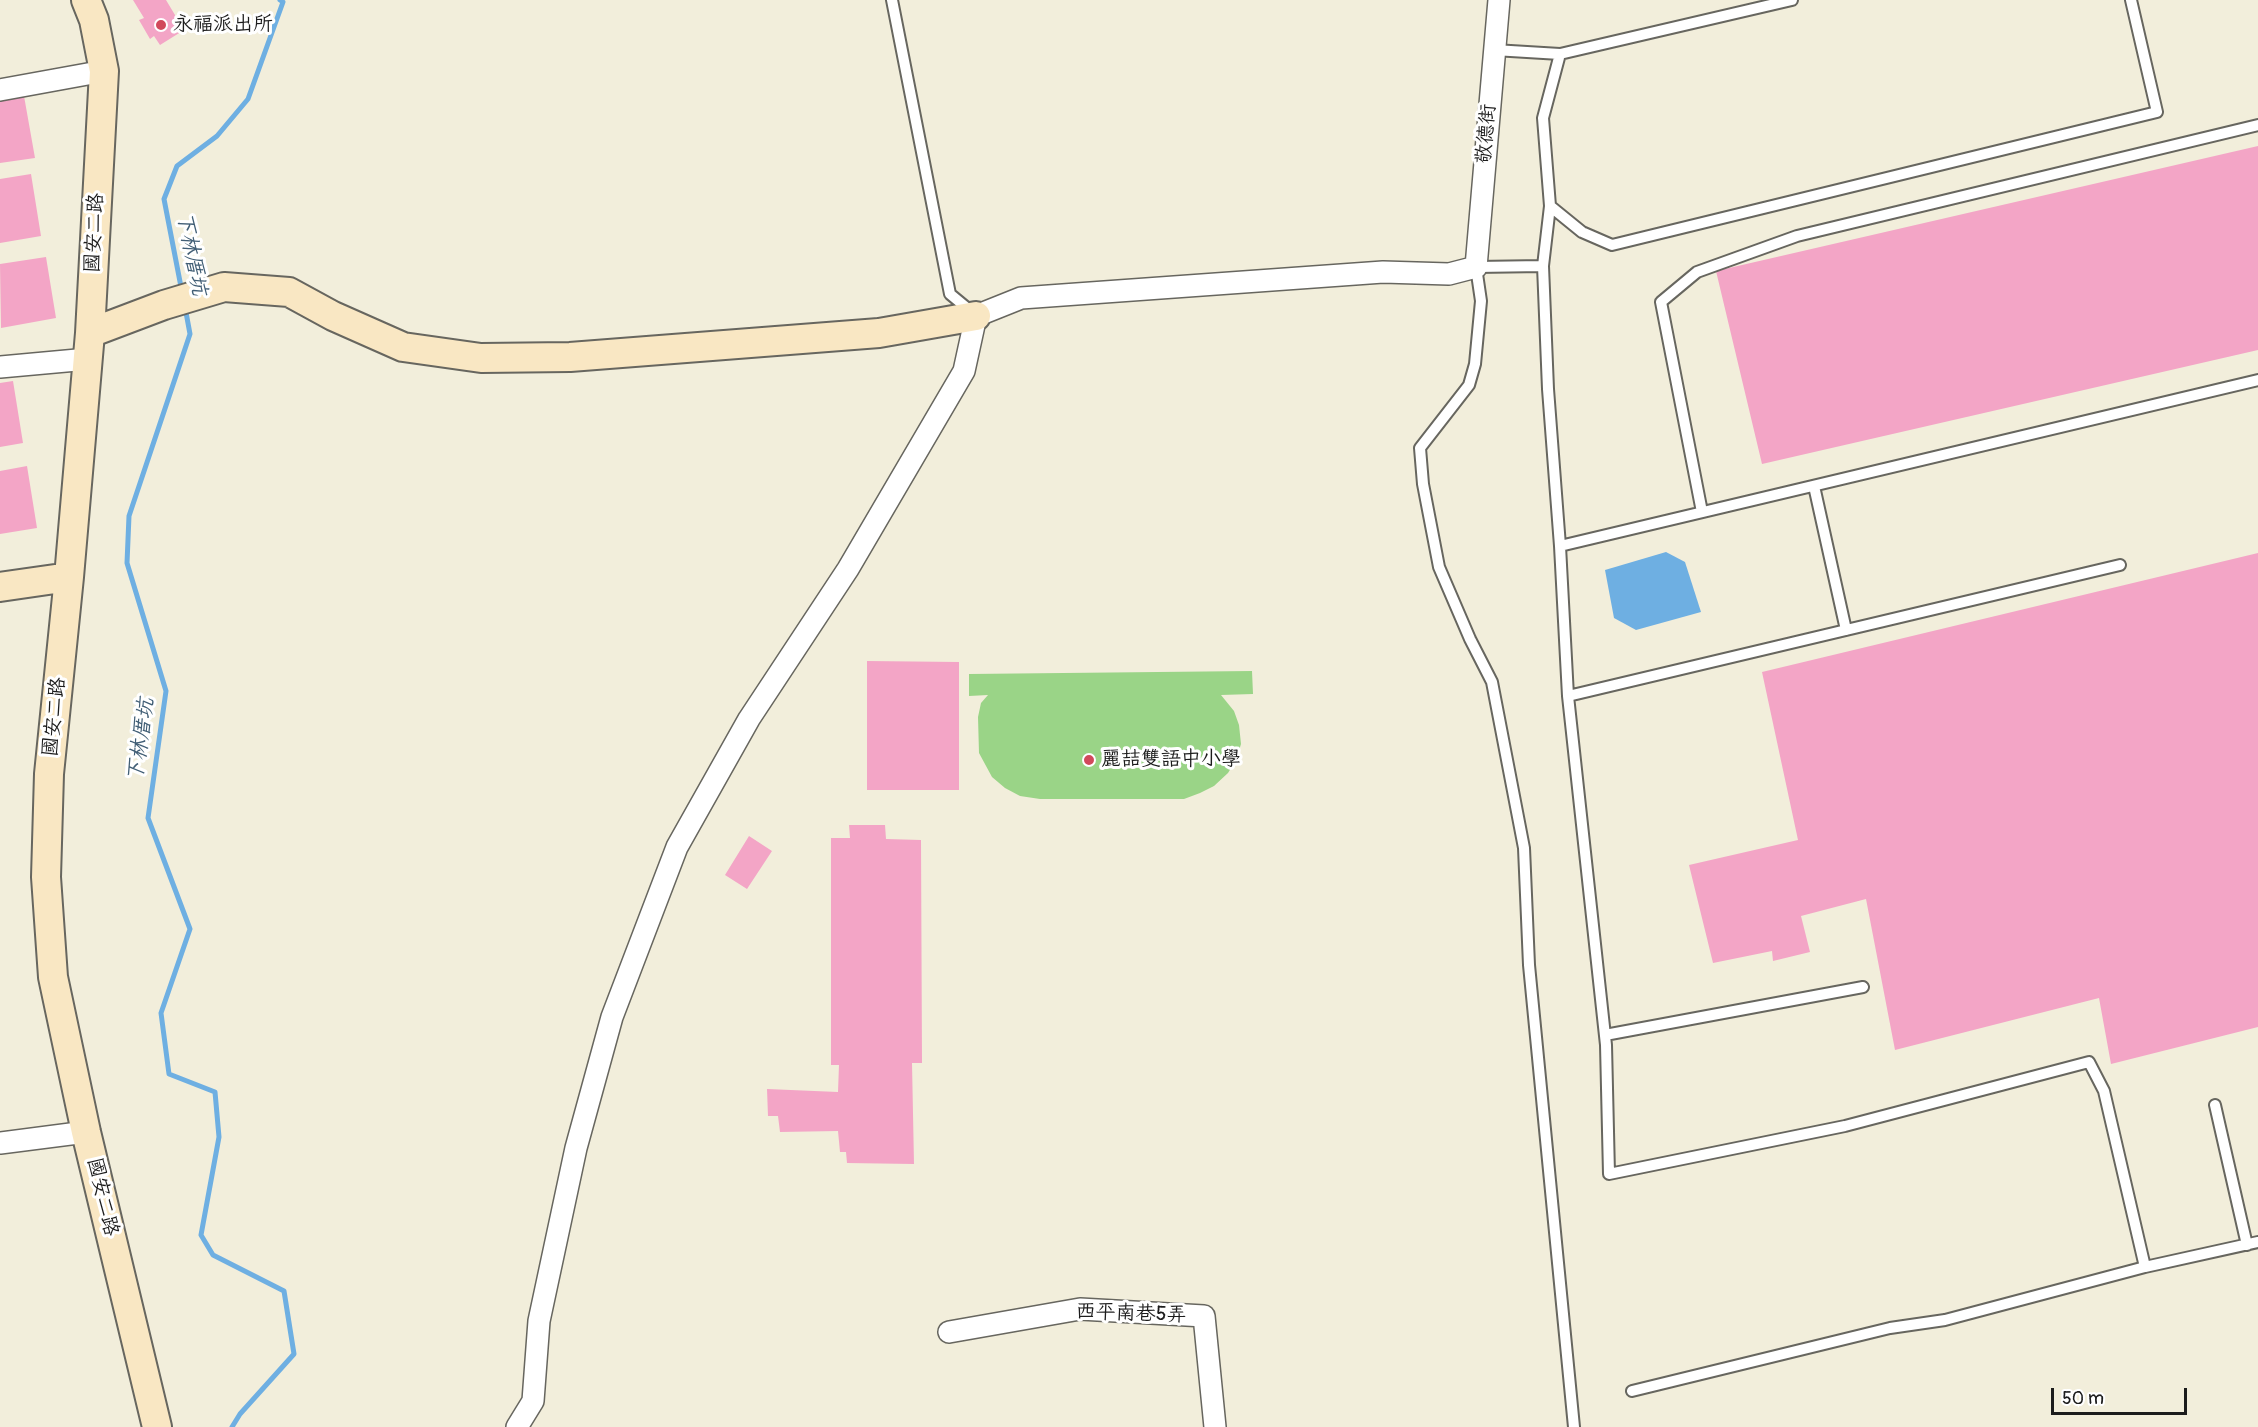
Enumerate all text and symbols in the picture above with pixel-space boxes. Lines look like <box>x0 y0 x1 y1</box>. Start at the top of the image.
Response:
place label: 永福派出所 <box>173 13 273 37</box>
marker: 永福派出所 <box>154 18 168 32</box>
street label: 敬德街 <box>1472 103 1502 165</box>
street label: 國安二路 <box>81 192 109 274</box>
water label: 下林厝坑 <box>171 210 211 298</box>
street label: 國安二路 <box>39 676 71 758</box>
water label: 下林厝坑 <box>124 697 160 783</box>
place label: 麗喆雙語中小學 <box>1101 748 1241 772</box>
marker: 麗喆雙語中小學 <box>1082 753 1096 767</box>
street label: 國安二路 <box>81 1155 123 1239</box>
street label: 西平南巷5弄 <box>1075 1300 1187 1328</box>
scale bar <box>2054 1376 2190 1414</box>
text: 50 m <box>2062 1387 2104 1410</box>

